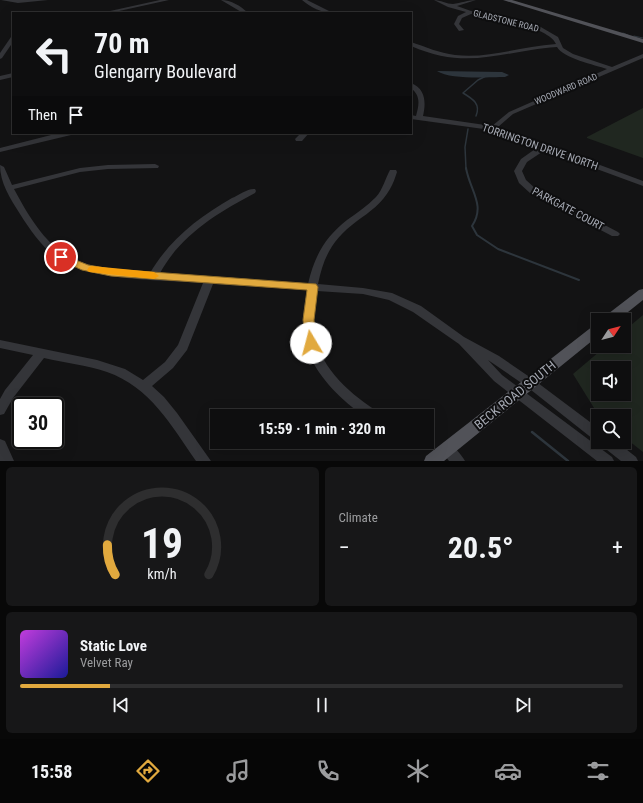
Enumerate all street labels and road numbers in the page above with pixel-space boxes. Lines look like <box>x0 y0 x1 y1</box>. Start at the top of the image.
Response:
street label: GLADSTONE ROAD <box>472 8 540 34</box>
street label: WOODWARD ROAD <box>533 71 599 107</box>
street label: TORRINGTON DRIVE NORTH <box>480 121 600 173</box>
street label: PARKGATE COURT <box>530 185 606 234</box>
street label: BECK ROAD SOUTH <box>471 358 559 432</box>

